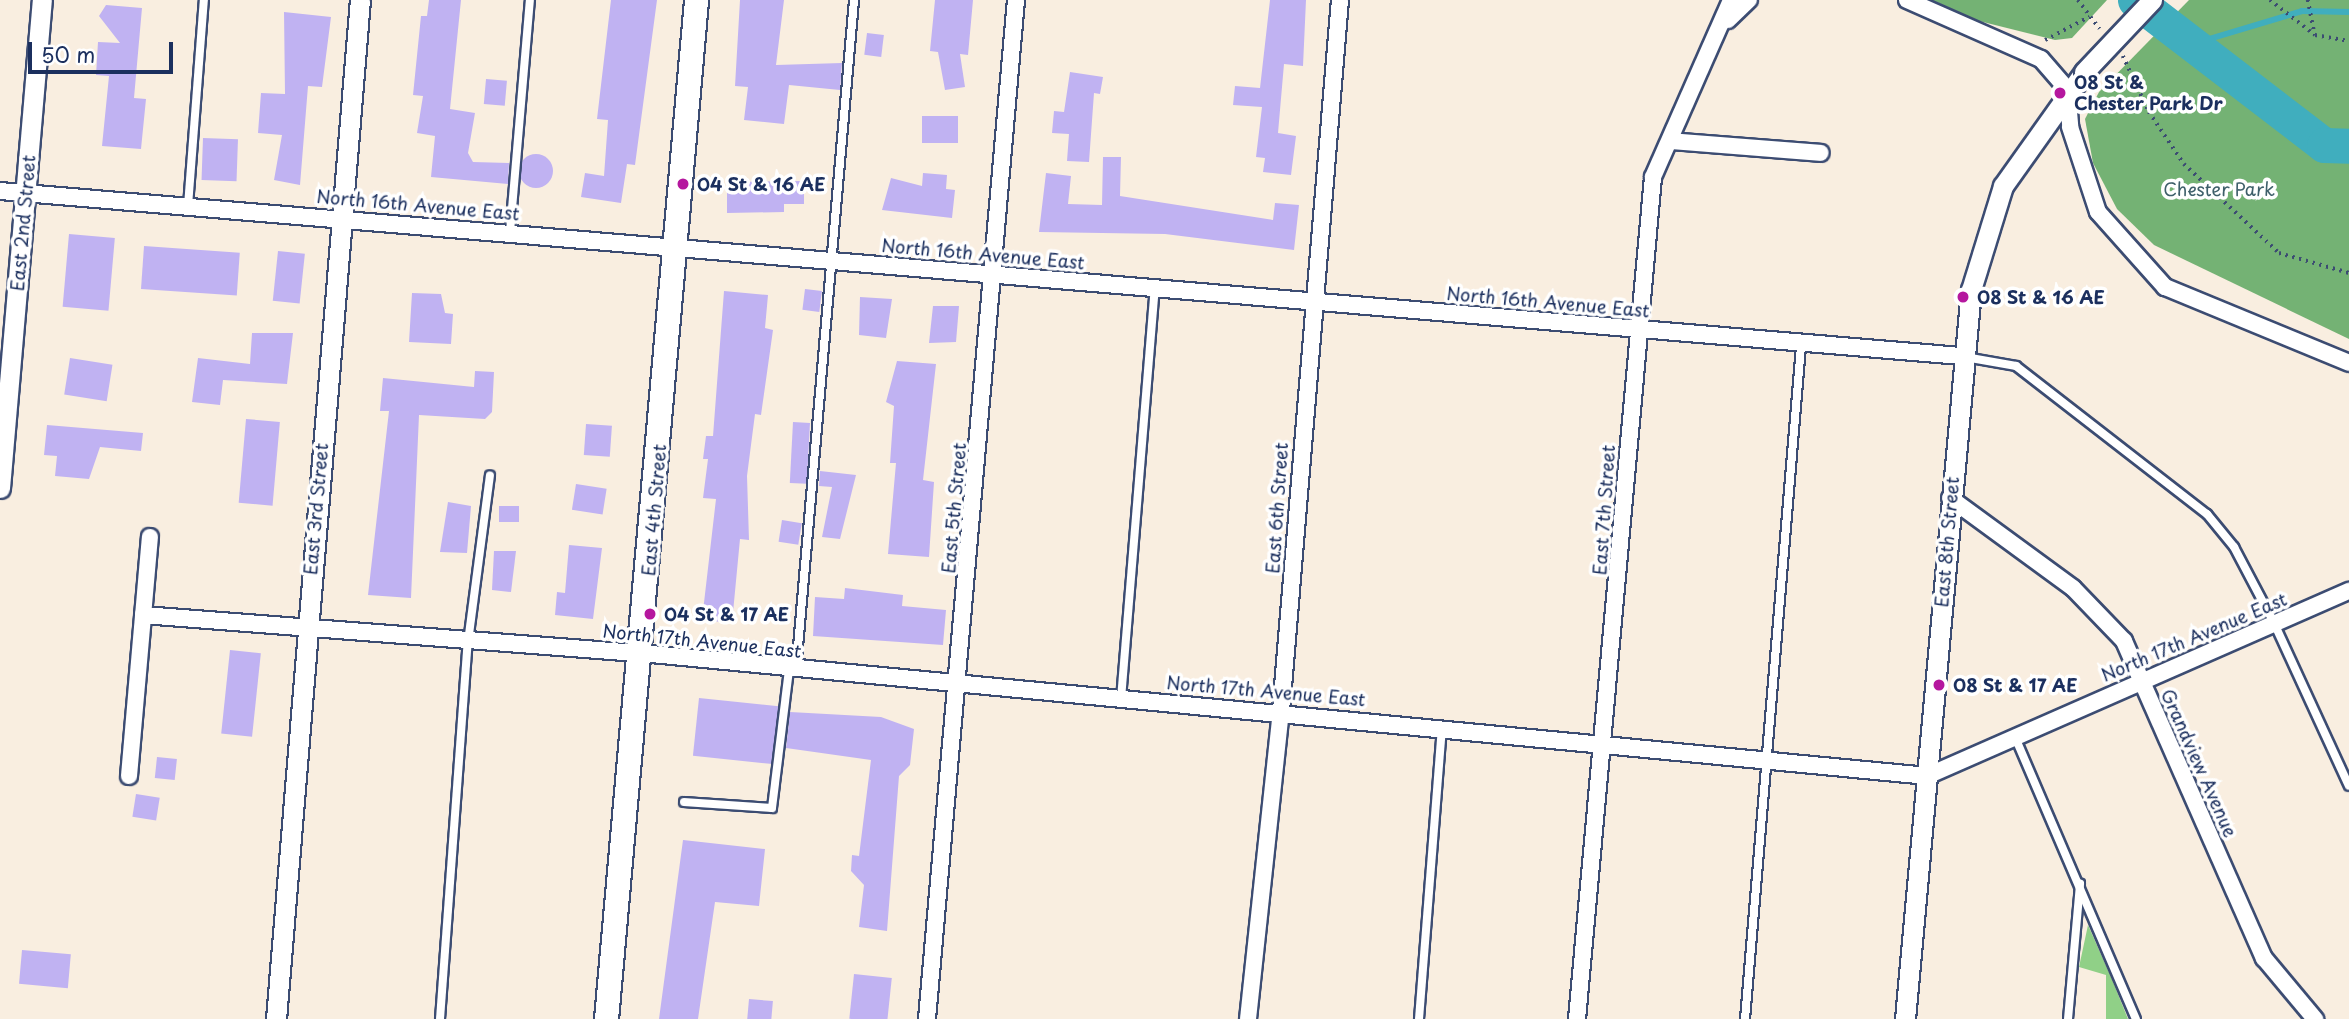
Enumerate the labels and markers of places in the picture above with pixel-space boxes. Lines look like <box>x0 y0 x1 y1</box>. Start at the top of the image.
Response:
place label: 08 St & Chester Park Dr <box>2074 72 2223 114</box>
marker: 08 St & Chester Park Dr <box>2052 85 2068 101</box>
place label: 04 St & 16 AE <box>697 173 827 195</box>
marker: 04 St & 16 AE <box>675 176 691 192</box>
place label: 08 St & 16 AE <box>1977 286 2106 308</box>
marker: 08 St & 16 AE <box>1955 289 1971 305</box>
place label: 04 St & 17 AE <box>664 603 791 625</box>
marker: 04 St & 17 AE <box>642 606 658 622</box>
place label: 08 St & 17 AE <box>1953 674 2079 696</box>
marker: 08 St & 17 AE <box>1931 677 1947 693</box>

